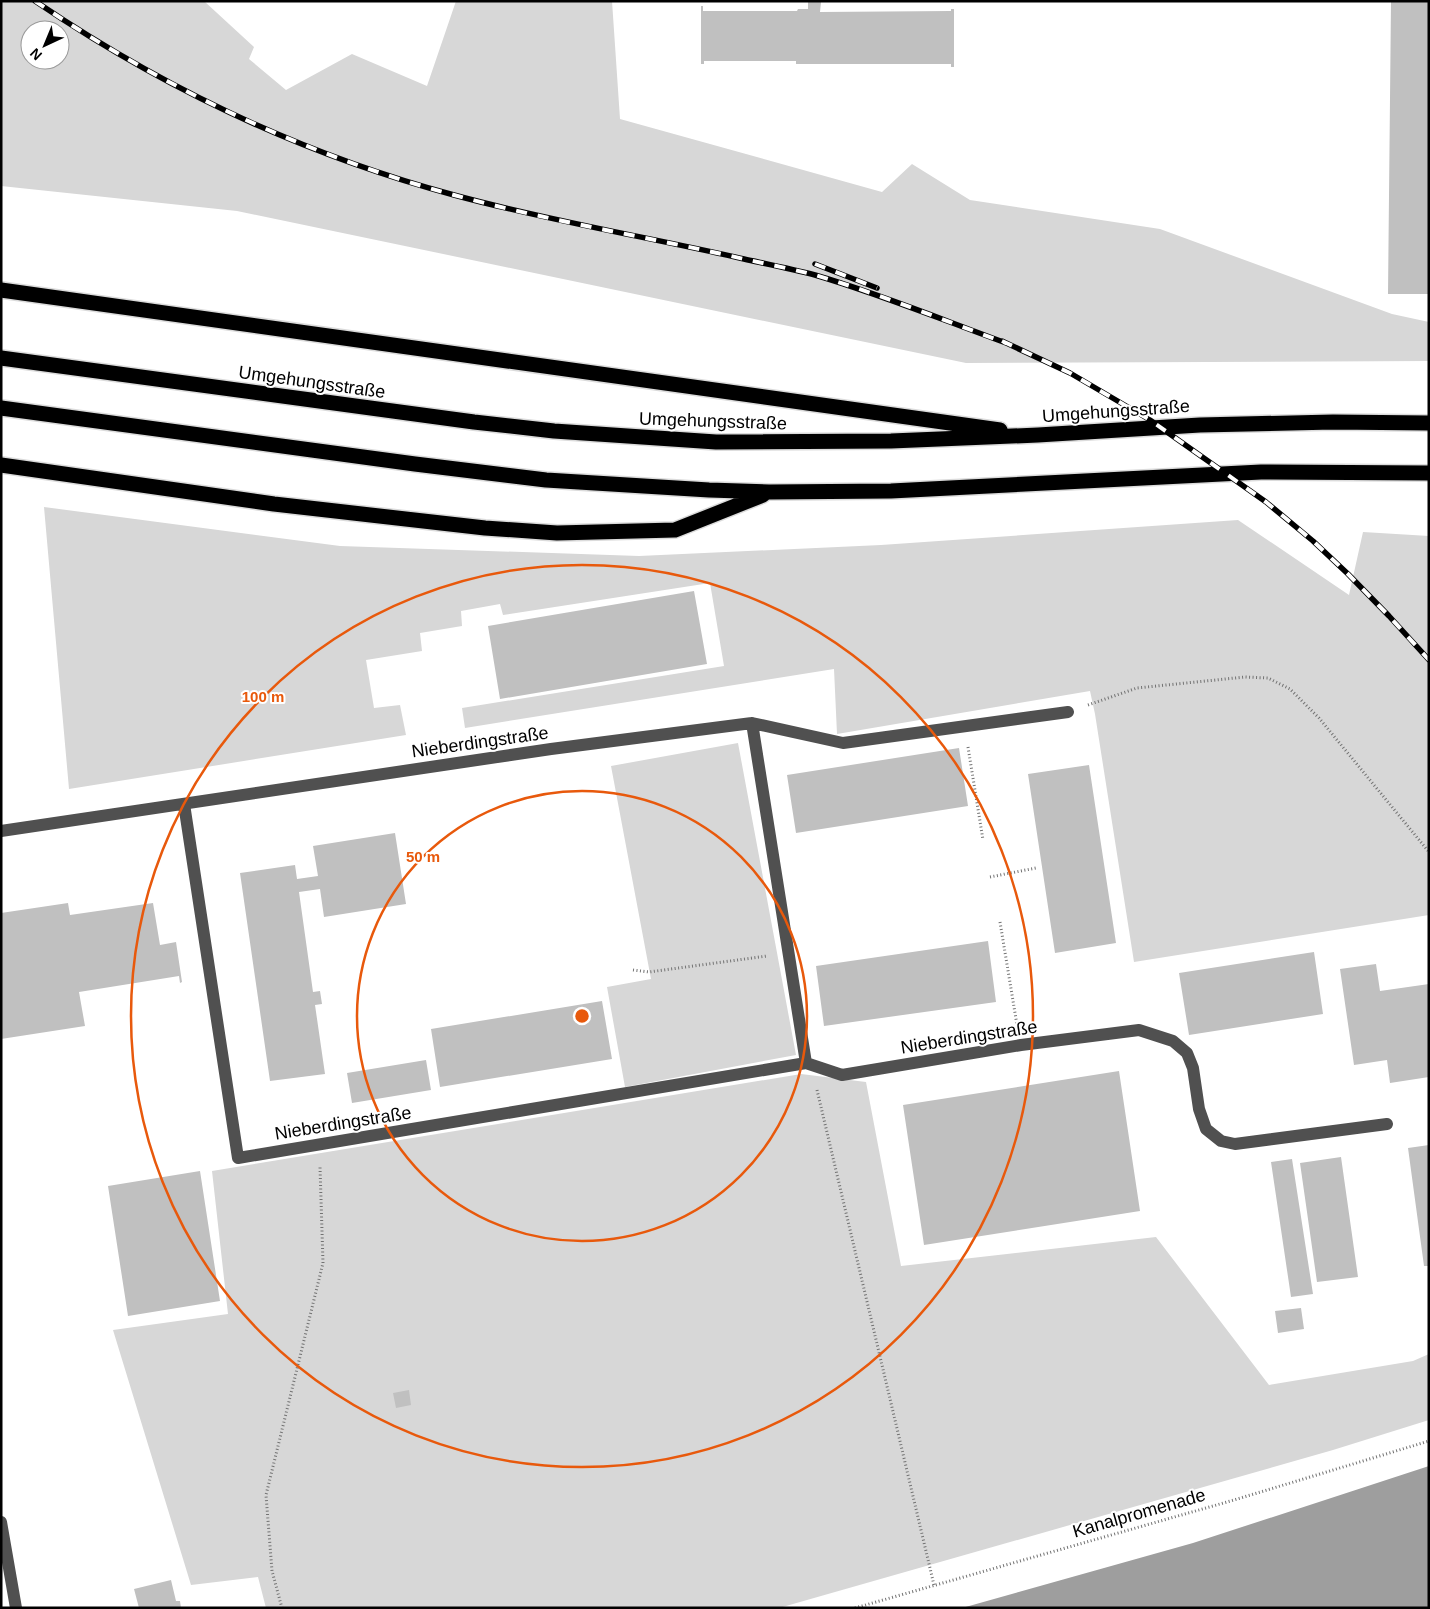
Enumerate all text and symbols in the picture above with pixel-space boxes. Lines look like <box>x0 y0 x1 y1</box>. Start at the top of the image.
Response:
north arrow <box>20 20 70 70</box>
text: N <box>27 45 45 64</box>
street label: Umgehungsstraße <box>237 362 387 402</box>
street label: Umgehungsstraße <box>1041 396 1191 426</box>
street label: Umgehungsstraße <box>639 408 787 434</box>
text: 100 m <box>242 688 284 705</box>
street label: Nieberdingstraße <box>410 722 550 762</box>
text: 50 m <box>406 848 440 865</box>
centre of rings <box>573 1007 591 1025</box>
street label: Nieberdingstraße <box>899 1016 1039 1058</box>
street label: Nieberdingstraße <box>273 1102 413 1144</box>
street label: Kanalpromenade <box>1070 1484 1208 1542</box>

